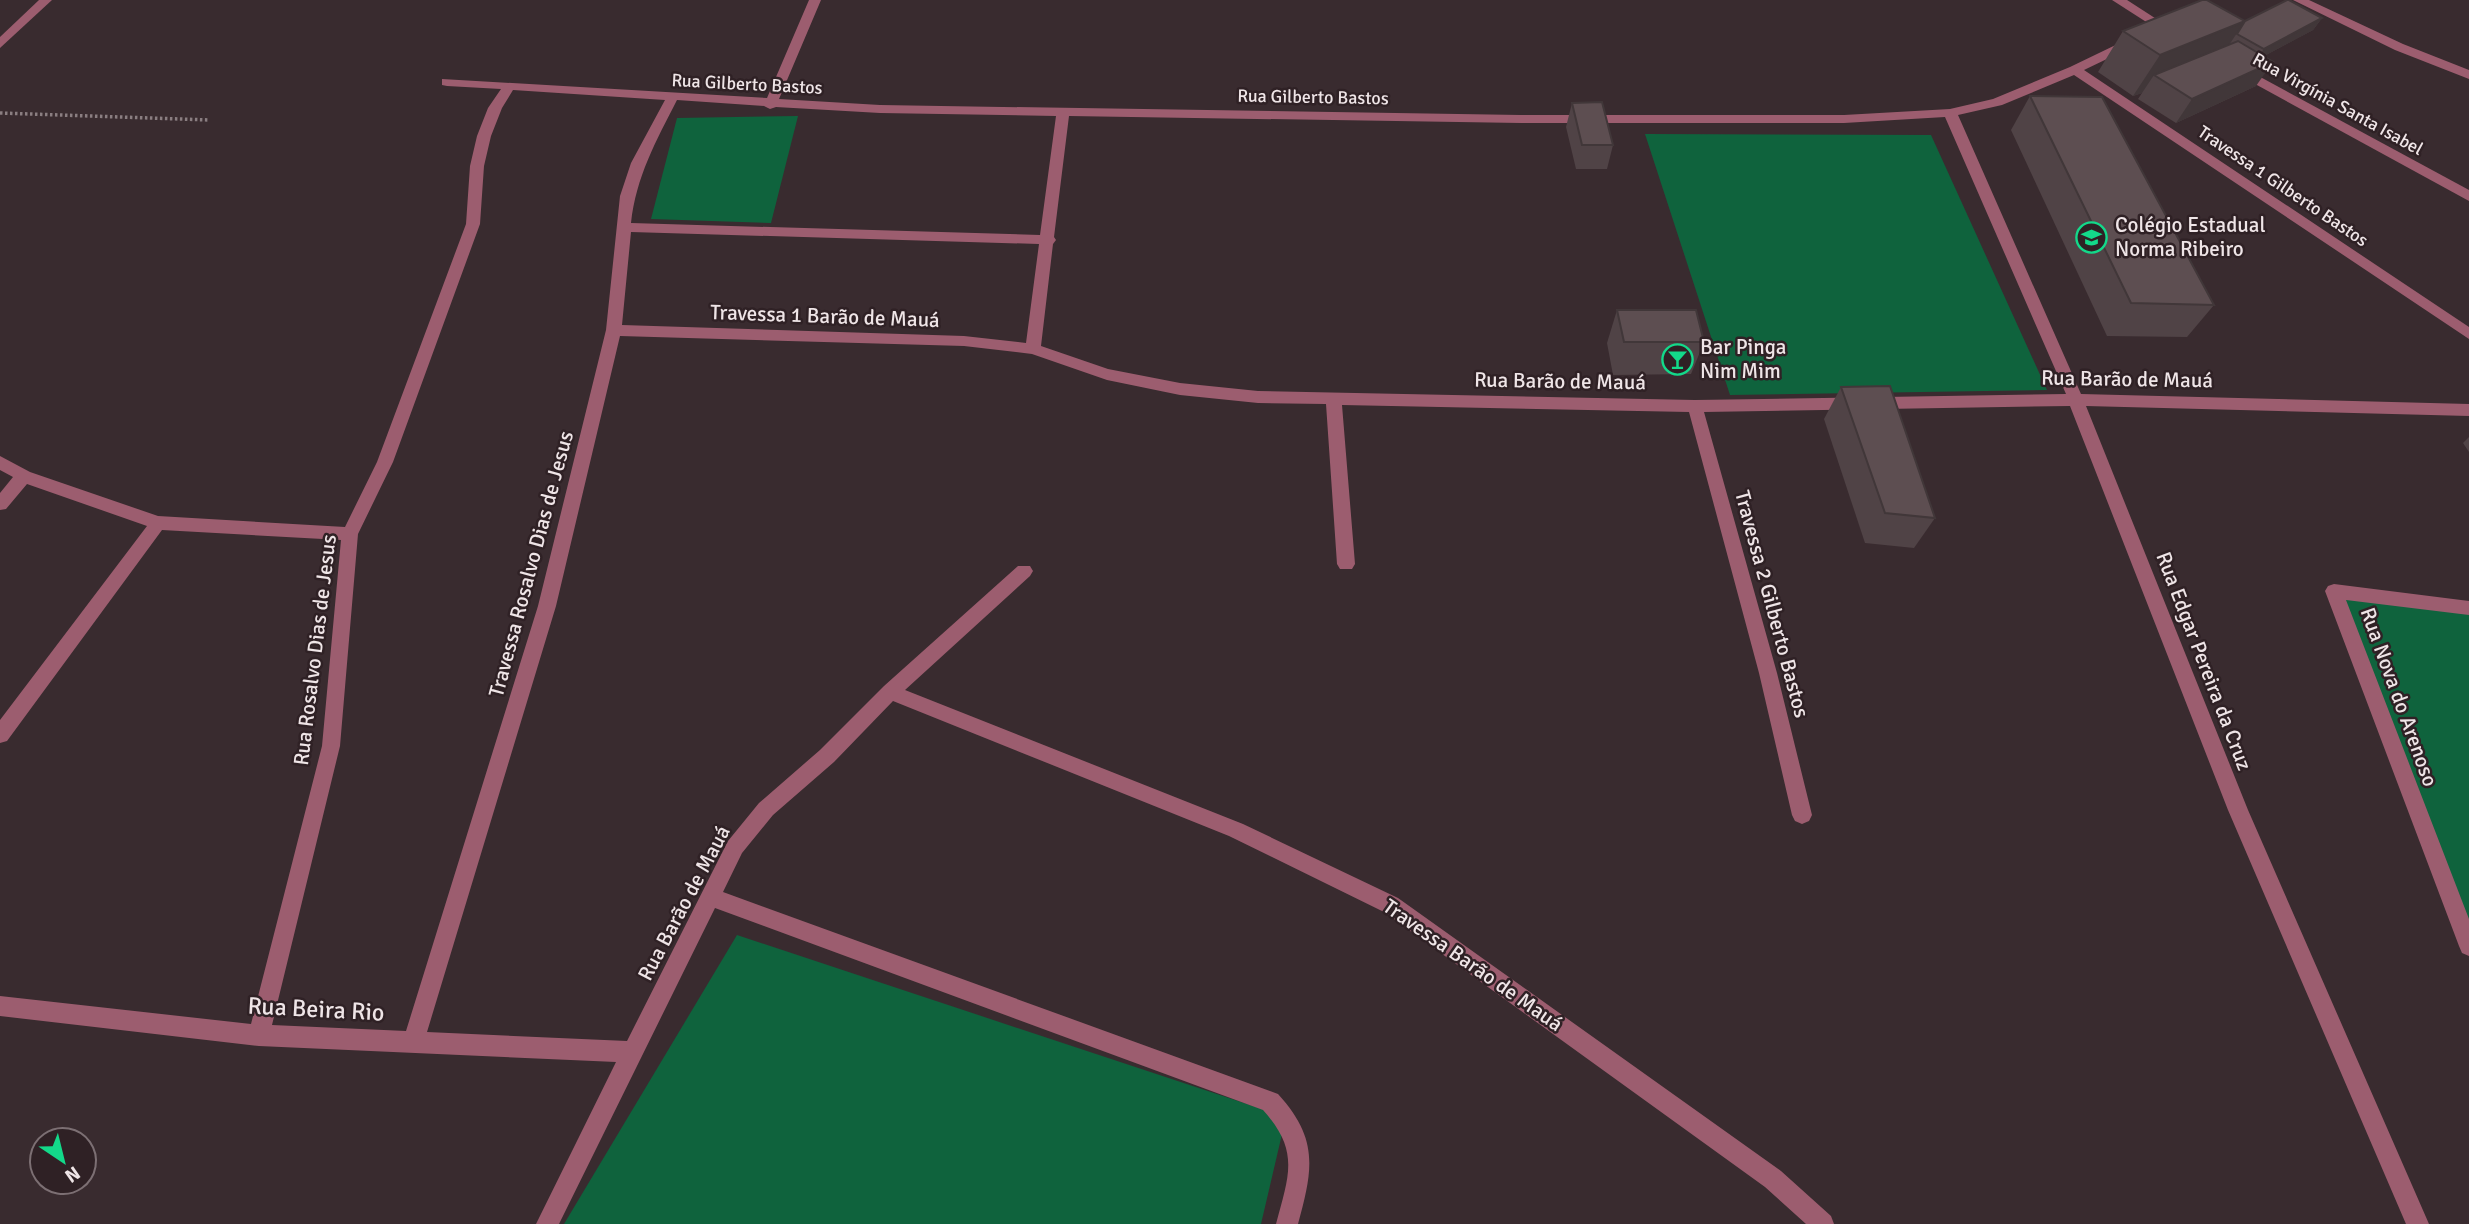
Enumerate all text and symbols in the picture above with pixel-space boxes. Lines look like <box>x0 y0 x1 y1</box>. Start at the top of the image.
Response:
street label: Rua Virgínia Santa Isabel <box>2249 48 2427 160</box>
street label: Rua Gilberto Bastos <box>671 69 823 99</box>
street label: Rua Gilberto Bastos <box>1237 85 1389 109</box>
street label: Travessa 1 Gilberto Bastos <box>2194 121 2372 251</box>
place label: Colégio Estadual Norma Ribeiro <box>2115 212 2266 262</box>
school or university icon: Colégio Estadual Norma Ribeiro <box>2075 220 2109 254</box>
street label: Travessa 1 Barão de Mauá <box>710 299 940 333</box>
place label: Bar Pinga Nim Mim <box>1700 334 1787 384</box>
bar icon: Bar Pinga Nim Mim <box>1660 342 1694 376</box>
street label: Rua Barão de Mauá <box>2041 365 2213 393</box>
street label: Rua Barão de Mauá <box>1474 367 1646 395</box>
street label: Travessa Rosalvo Dias de Jesus <box>483 428 579 700</box>
street label: Travessa 2 Gilberto Bastos <box>1729 488 1815 720</box>
street label: Rua Rosalvo Dias de Jesus <box>288 533 342 767</box>
street label: Rua Edgar Pereira da Cruz <box>2150 548 2258 774</box>
street label: Rua Nova do Arenoso <box>2355 604 2443 790</box>
street label: Rua Barão de Mauá <box>632 821 736 985</box>
street label: Travessa Barão de Mauá <box>1378 893 1568 1037</box>
street label: Rua Beira Rio <box>247 990 385 1028</box>
north arrow <box>28 1126 98 1196</box>
text: N <box>60 1160 84 1188</box>

